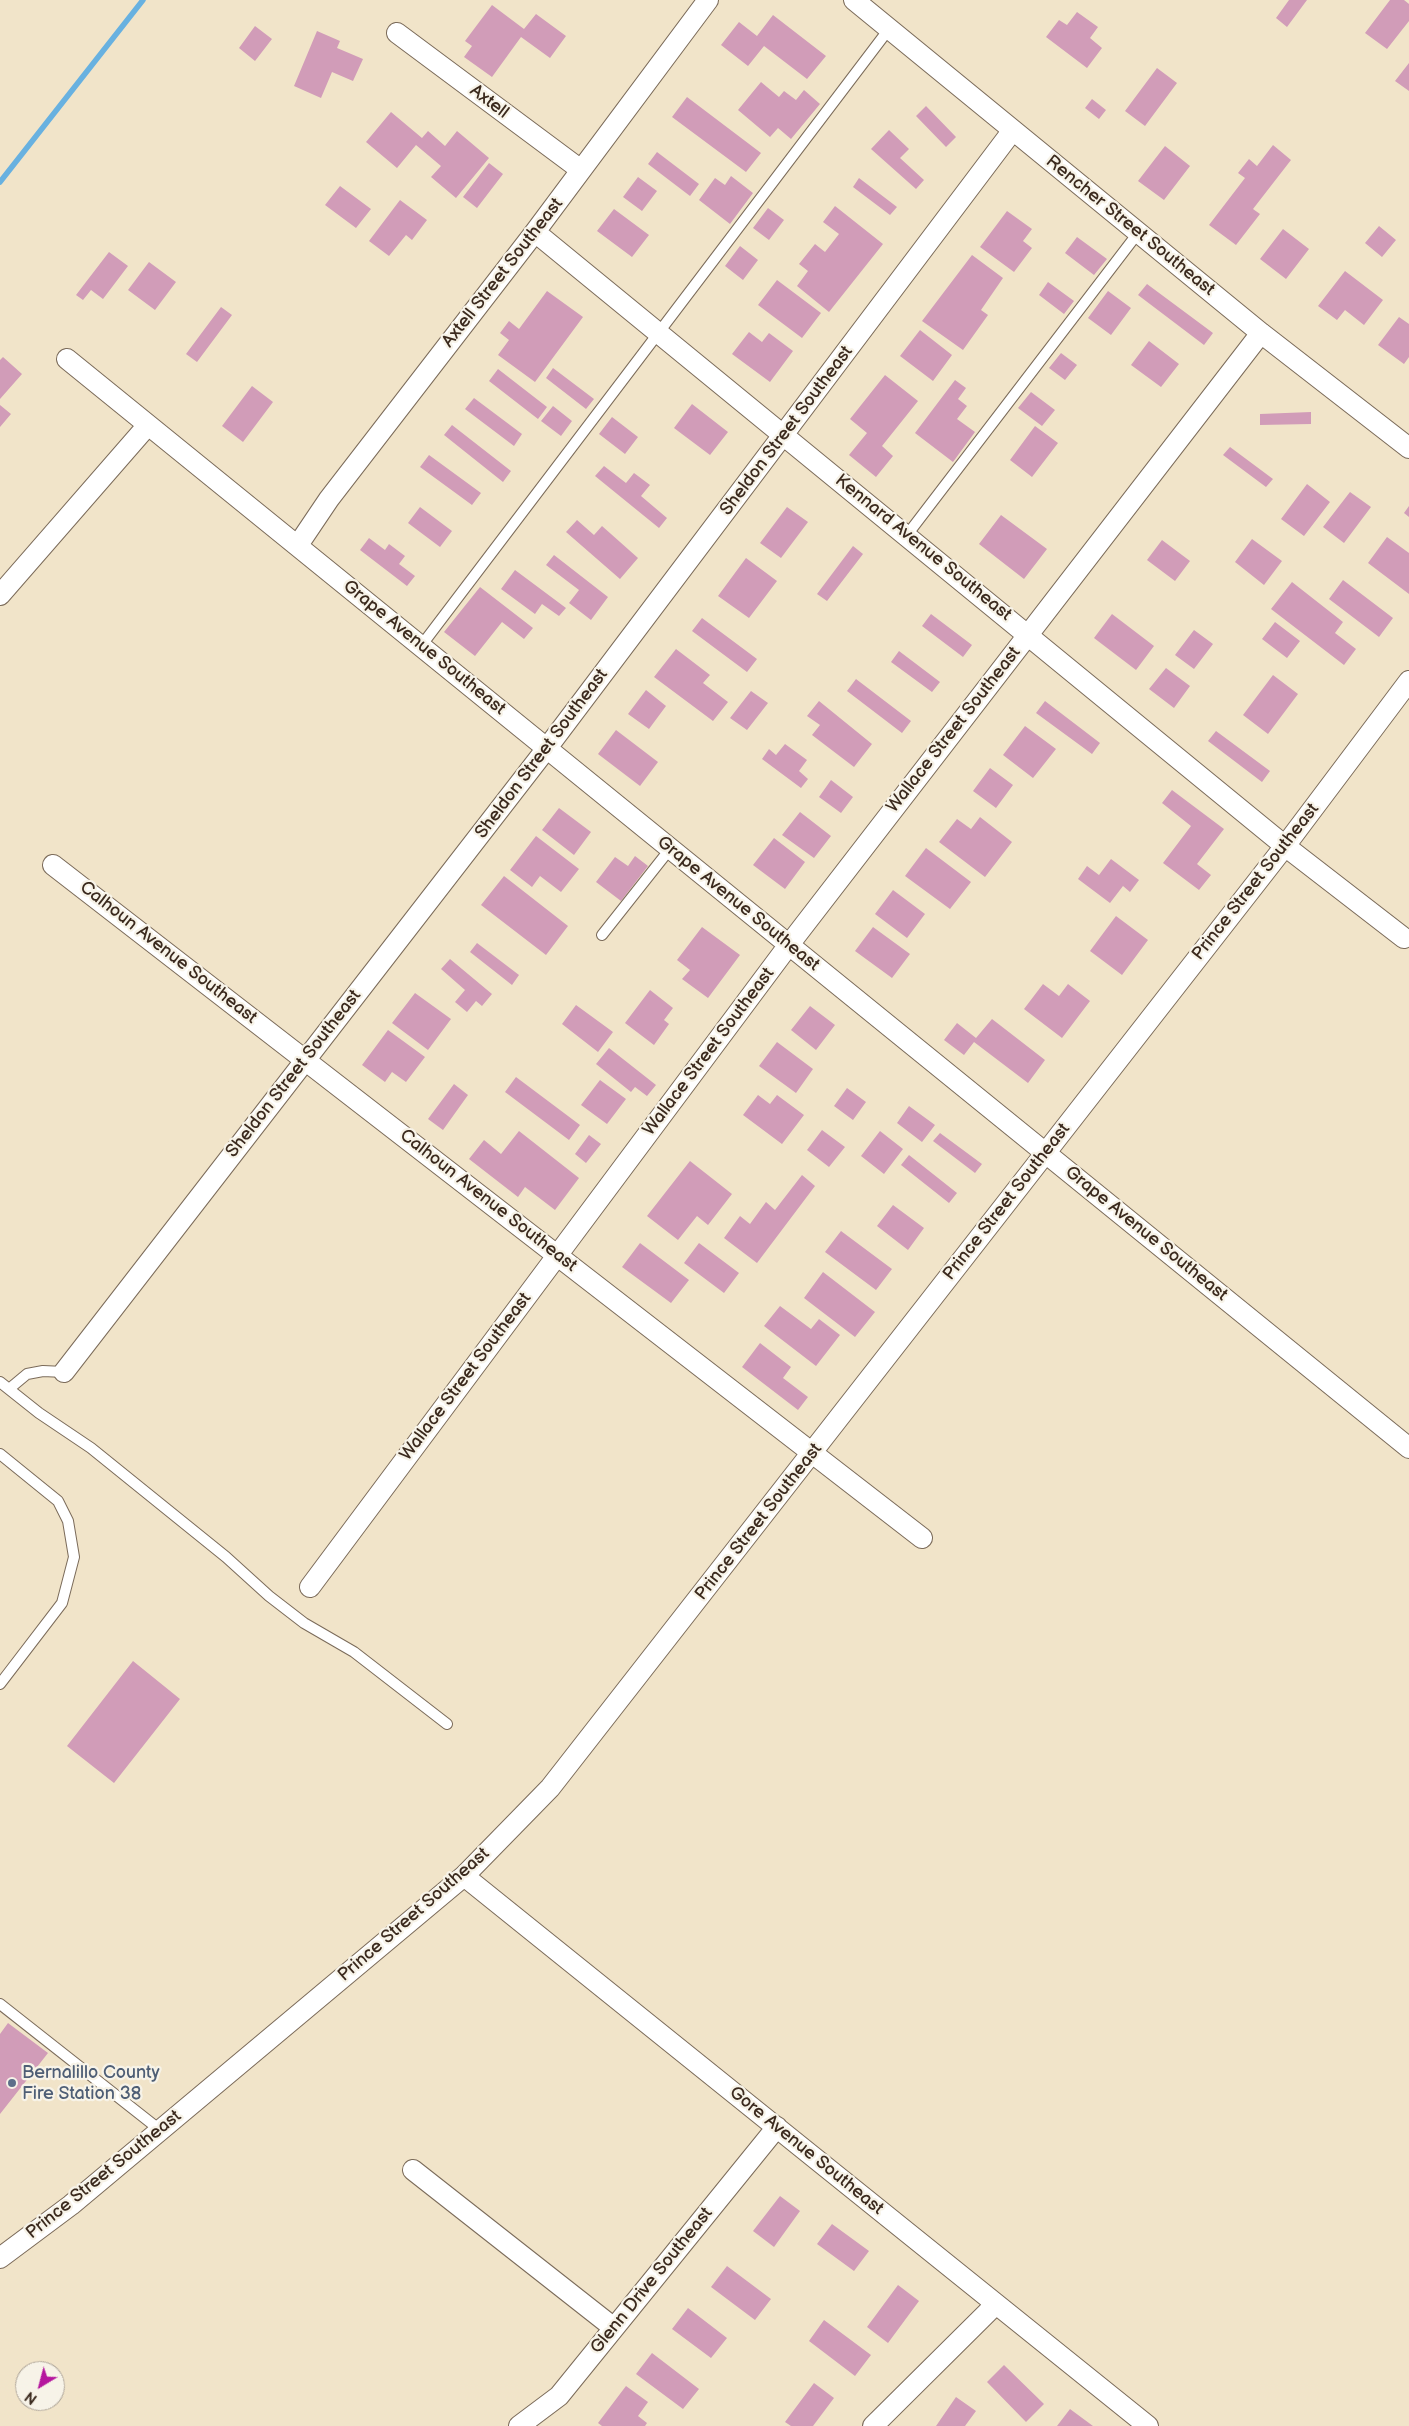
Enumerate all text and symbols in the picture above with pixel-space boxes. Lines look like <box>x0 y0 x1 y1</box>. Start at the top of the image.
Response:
street label: Axtell <box>465 80 513 124</box>
street label: Rencher Street Southeast <box>1041 151 1219 301</box>
street label: Axtell Street Southeast <box>438 194 568 352</box>
street label: Sheldon Street Southeast <box>716 342 858 520</box>
street label: Kennard Avenue Southeast <box>830 470 1016 626</box>
street label: Grape Avenue Southeast <box>338 576 510 720</box>
street label: Wallace Street Southeast <box>882 643 1026 817</box>
street label: Sheldon Street Southeast <box>471 665 613 843</box>
street label: Prince Street Southeast <box>1188 799 1324 965</box>
street label: Grape Avenue Southeast <box>652 832 824 976</box>
street label: Calhoun Avenue Southeast <box>75 877 261 1029</box>
street label: Wallace Street Southeast <box>639 964 779 1140</box>
street label: Sheldon Street Southeast <box>222 986 366 1162</box>
street label: Prince Street Southeast <box>939 1119 1075 1285</box>
street label: Calhoun Avenue Southeast <box>395 1125 581 1277</box>
street label: Grape Avenue Southeast <box>1060 1162 1232 1306</box>
street label: Wallace Street Southeast <box>396 1289 536 1465</box>
street label: Prince Street Southeast <box>691 1439 827 1605</box>
street label: Prince Street Southeast <box>334 1843 494 1987</box>
place label: Bernalillo County Fire Station 38 <box>22 2062 160 2104</box>
marker: Bernalillo County Fire Station 38 <box>6 2077 18 2089</box>
street label: Gore Avenue Southeast <box>724 2082 888 2220</box>
street label: Prince Street Southeast <box>22 2106 186 2244</box>
street label: Glenn Drive Southeast <box>586 2203 718 2359</box>
north arrow <box>15 2361 65 2411</box>
text: N <box>22 2388 41 2408</box>

